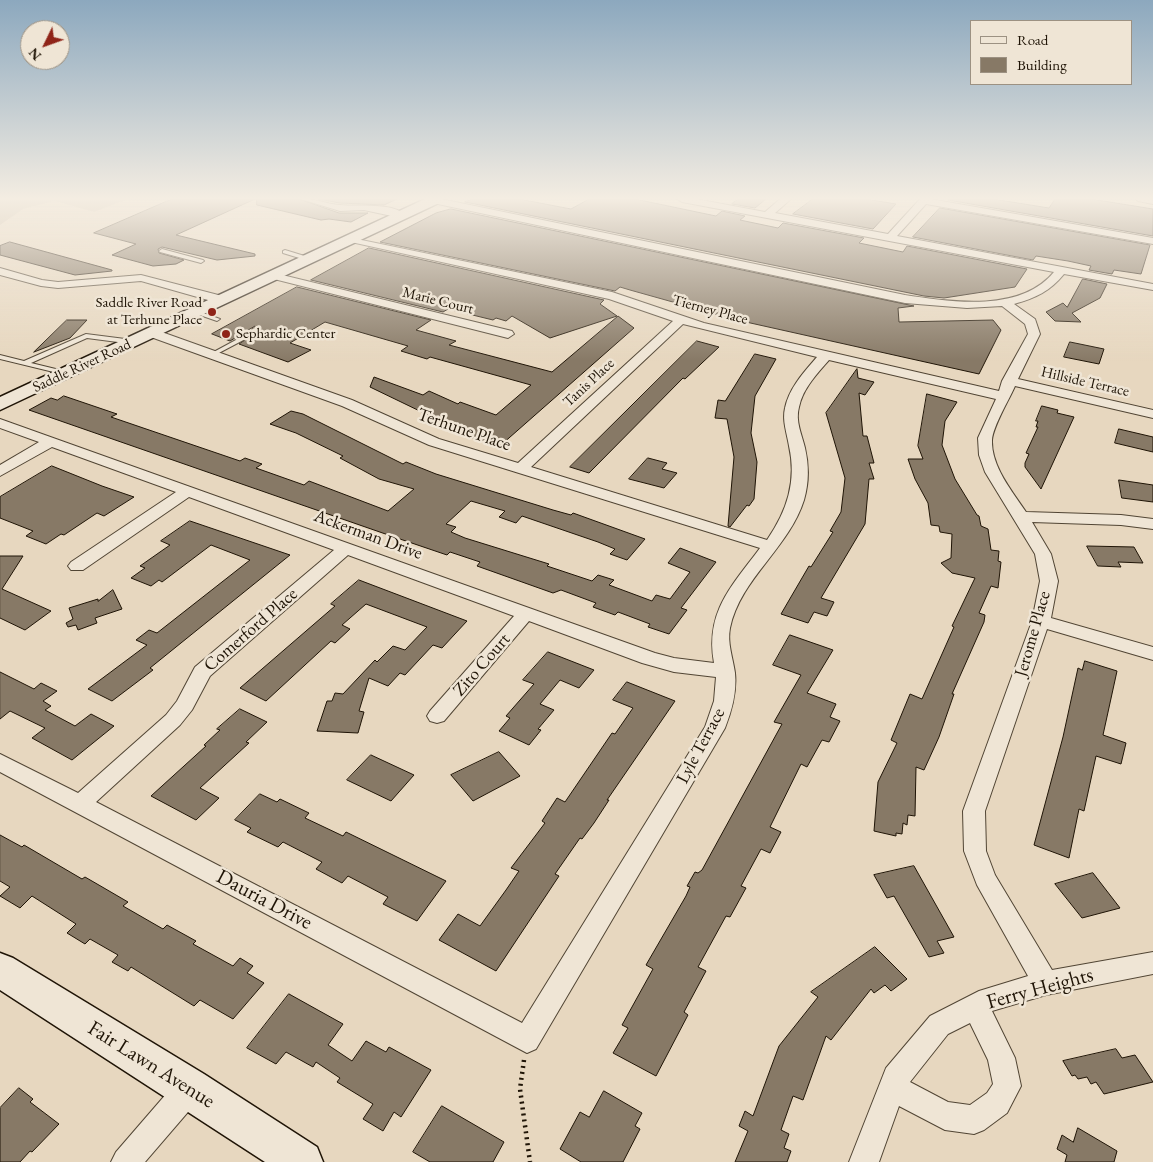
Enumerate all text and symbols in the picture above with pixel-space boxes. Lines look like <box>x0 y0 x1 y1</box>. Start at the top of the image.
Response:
north arrow <box>20 20 70 70</box>
legend <box>970 20 1133 85</box>
text: Road <box>1017 30 1048 49</box>
text: N <box>24 44 45 65</box>
text: Building <box>1017 55 1067 74</box>
street label: Marie Court <box>401 284 475 318</box>
street label: Tierney Place <box>670 291 750 329</box>
place label: Saddle River Road at Terhune Place <box>96 294 202 329</box>
marker: Saddle River Road at Terhune Place <box>206 306 218 318</box>
place label: Sephardic Center <box>236 325 335 343</box>
marker: Sephardic Center <box>220 328 232 340</box>
street label: Saddle River Road <box>30 335 134 397</box>
street label: Tanis Place <box>560 355 618 411</box>
street label: Hillside Terrace <box>1039 363 1131 401</box>
street label: Terhune Place <box>414 404 514 456</box>
street label: Ackerman Drive <box>311 505 425 565</box>
street label: Comerford Place <box>200 583 302 677</box>
street label: Jerome Place <box>1010 589 1056 679</box>
street label: Zito Court <box>449 629 515 701</box>
street label: Lyle Terrace <box>672 704 730 788</box>
street label: Dauria Drive <box>212 864 316 936</box>
street label: Ferry Heights <box>984 963 1096 1015</box>
street label: Fair Lawn Avenue <box>83 1016 219 1114</box>

